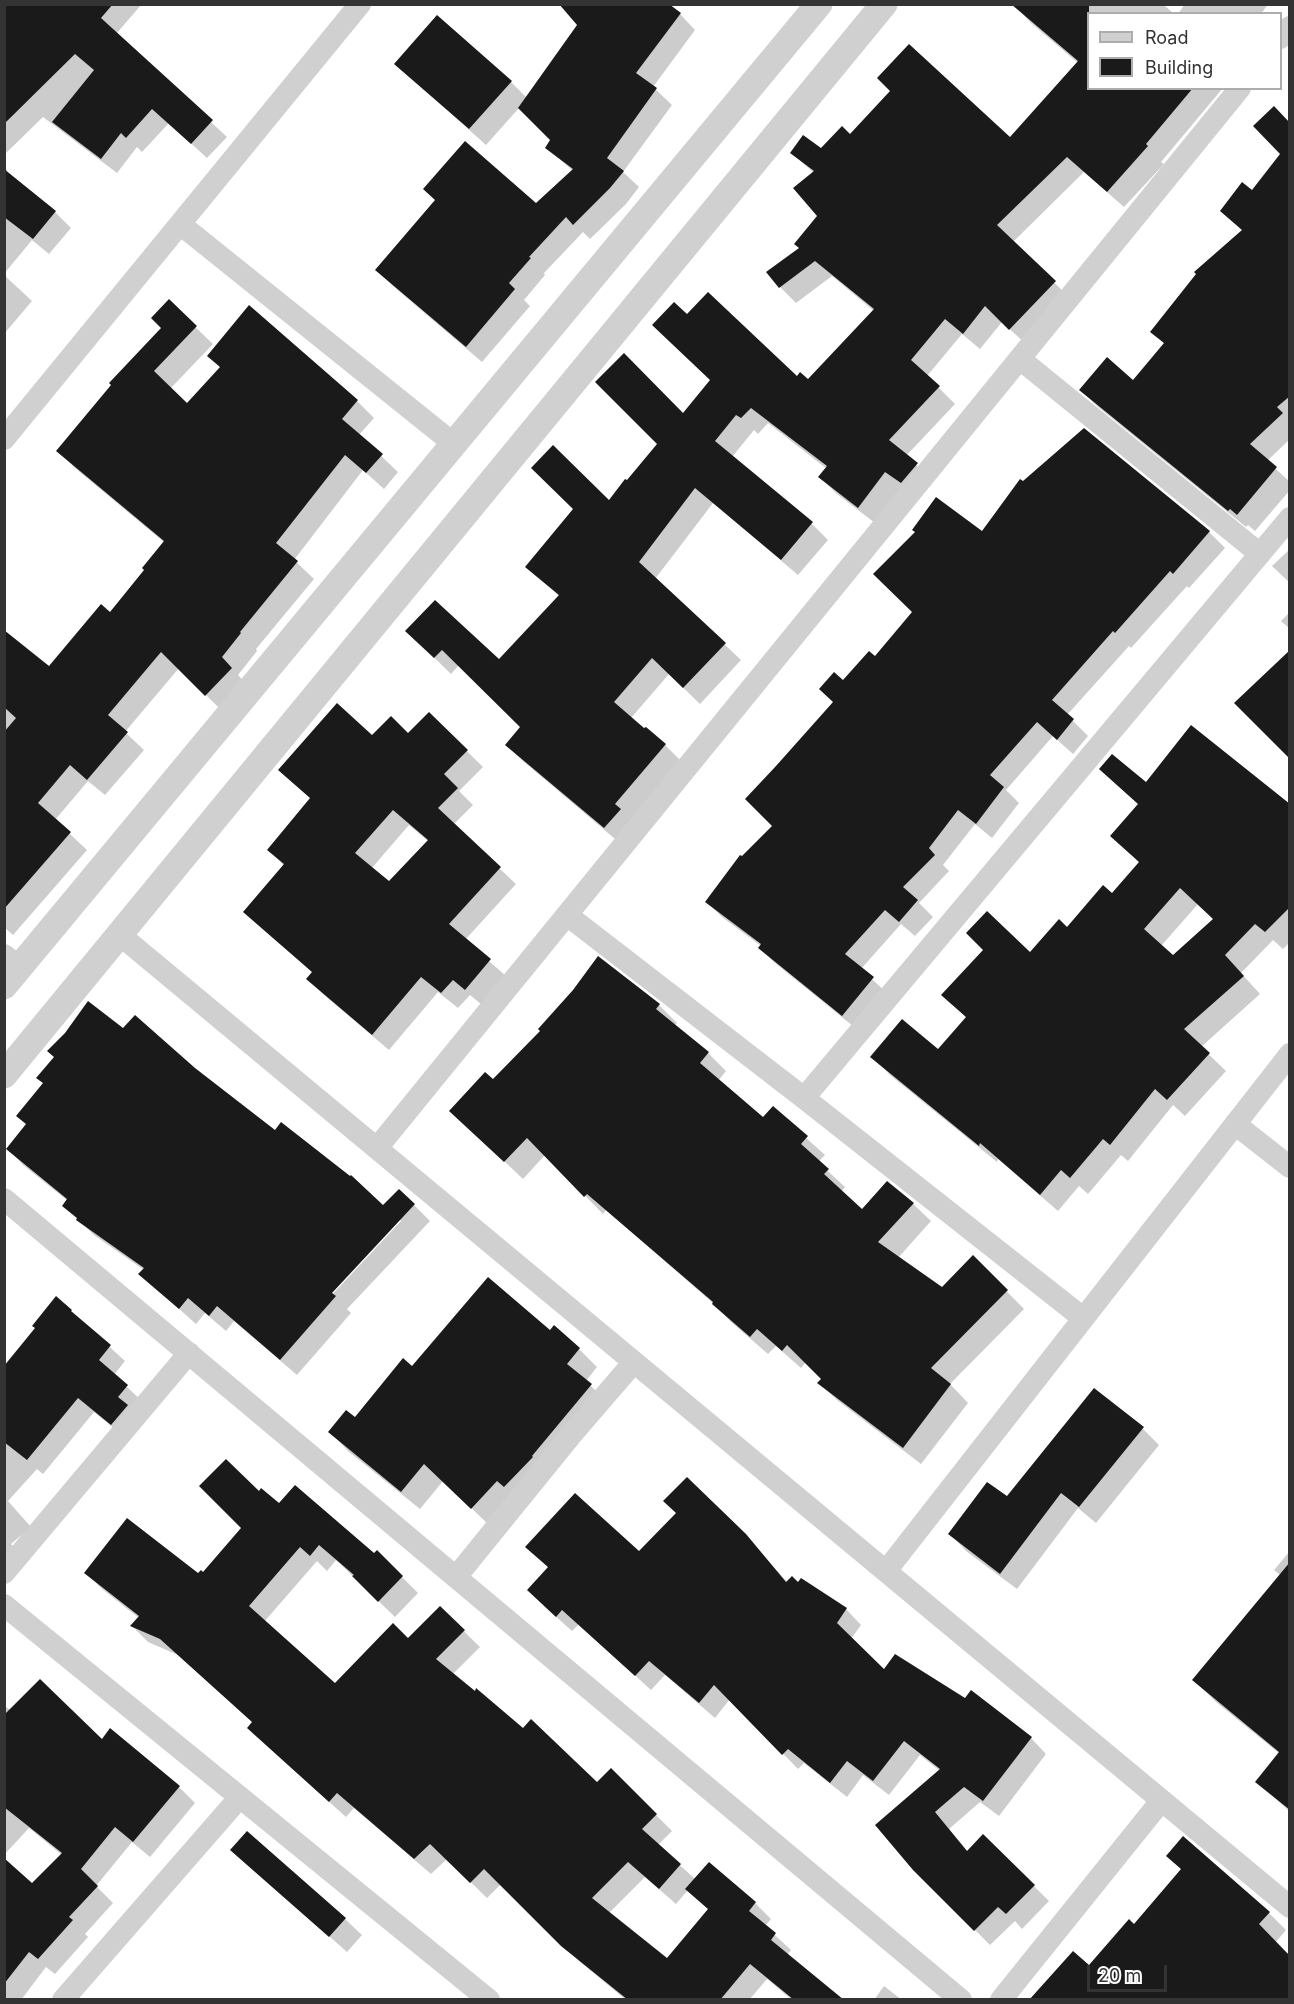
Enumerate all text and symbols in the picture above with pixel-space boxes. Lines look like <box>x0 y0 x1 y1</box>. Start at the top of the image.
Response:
legend <box>1087 12 1282 90</box>
text: Road <box>1145 27 1188 48</box>
text: Building <box>1145 57 1213 78</box>
scale bar <box>1090 1953 1170 1991</box>
text: 20 m <box>1098 1965 1141 1986</box>

